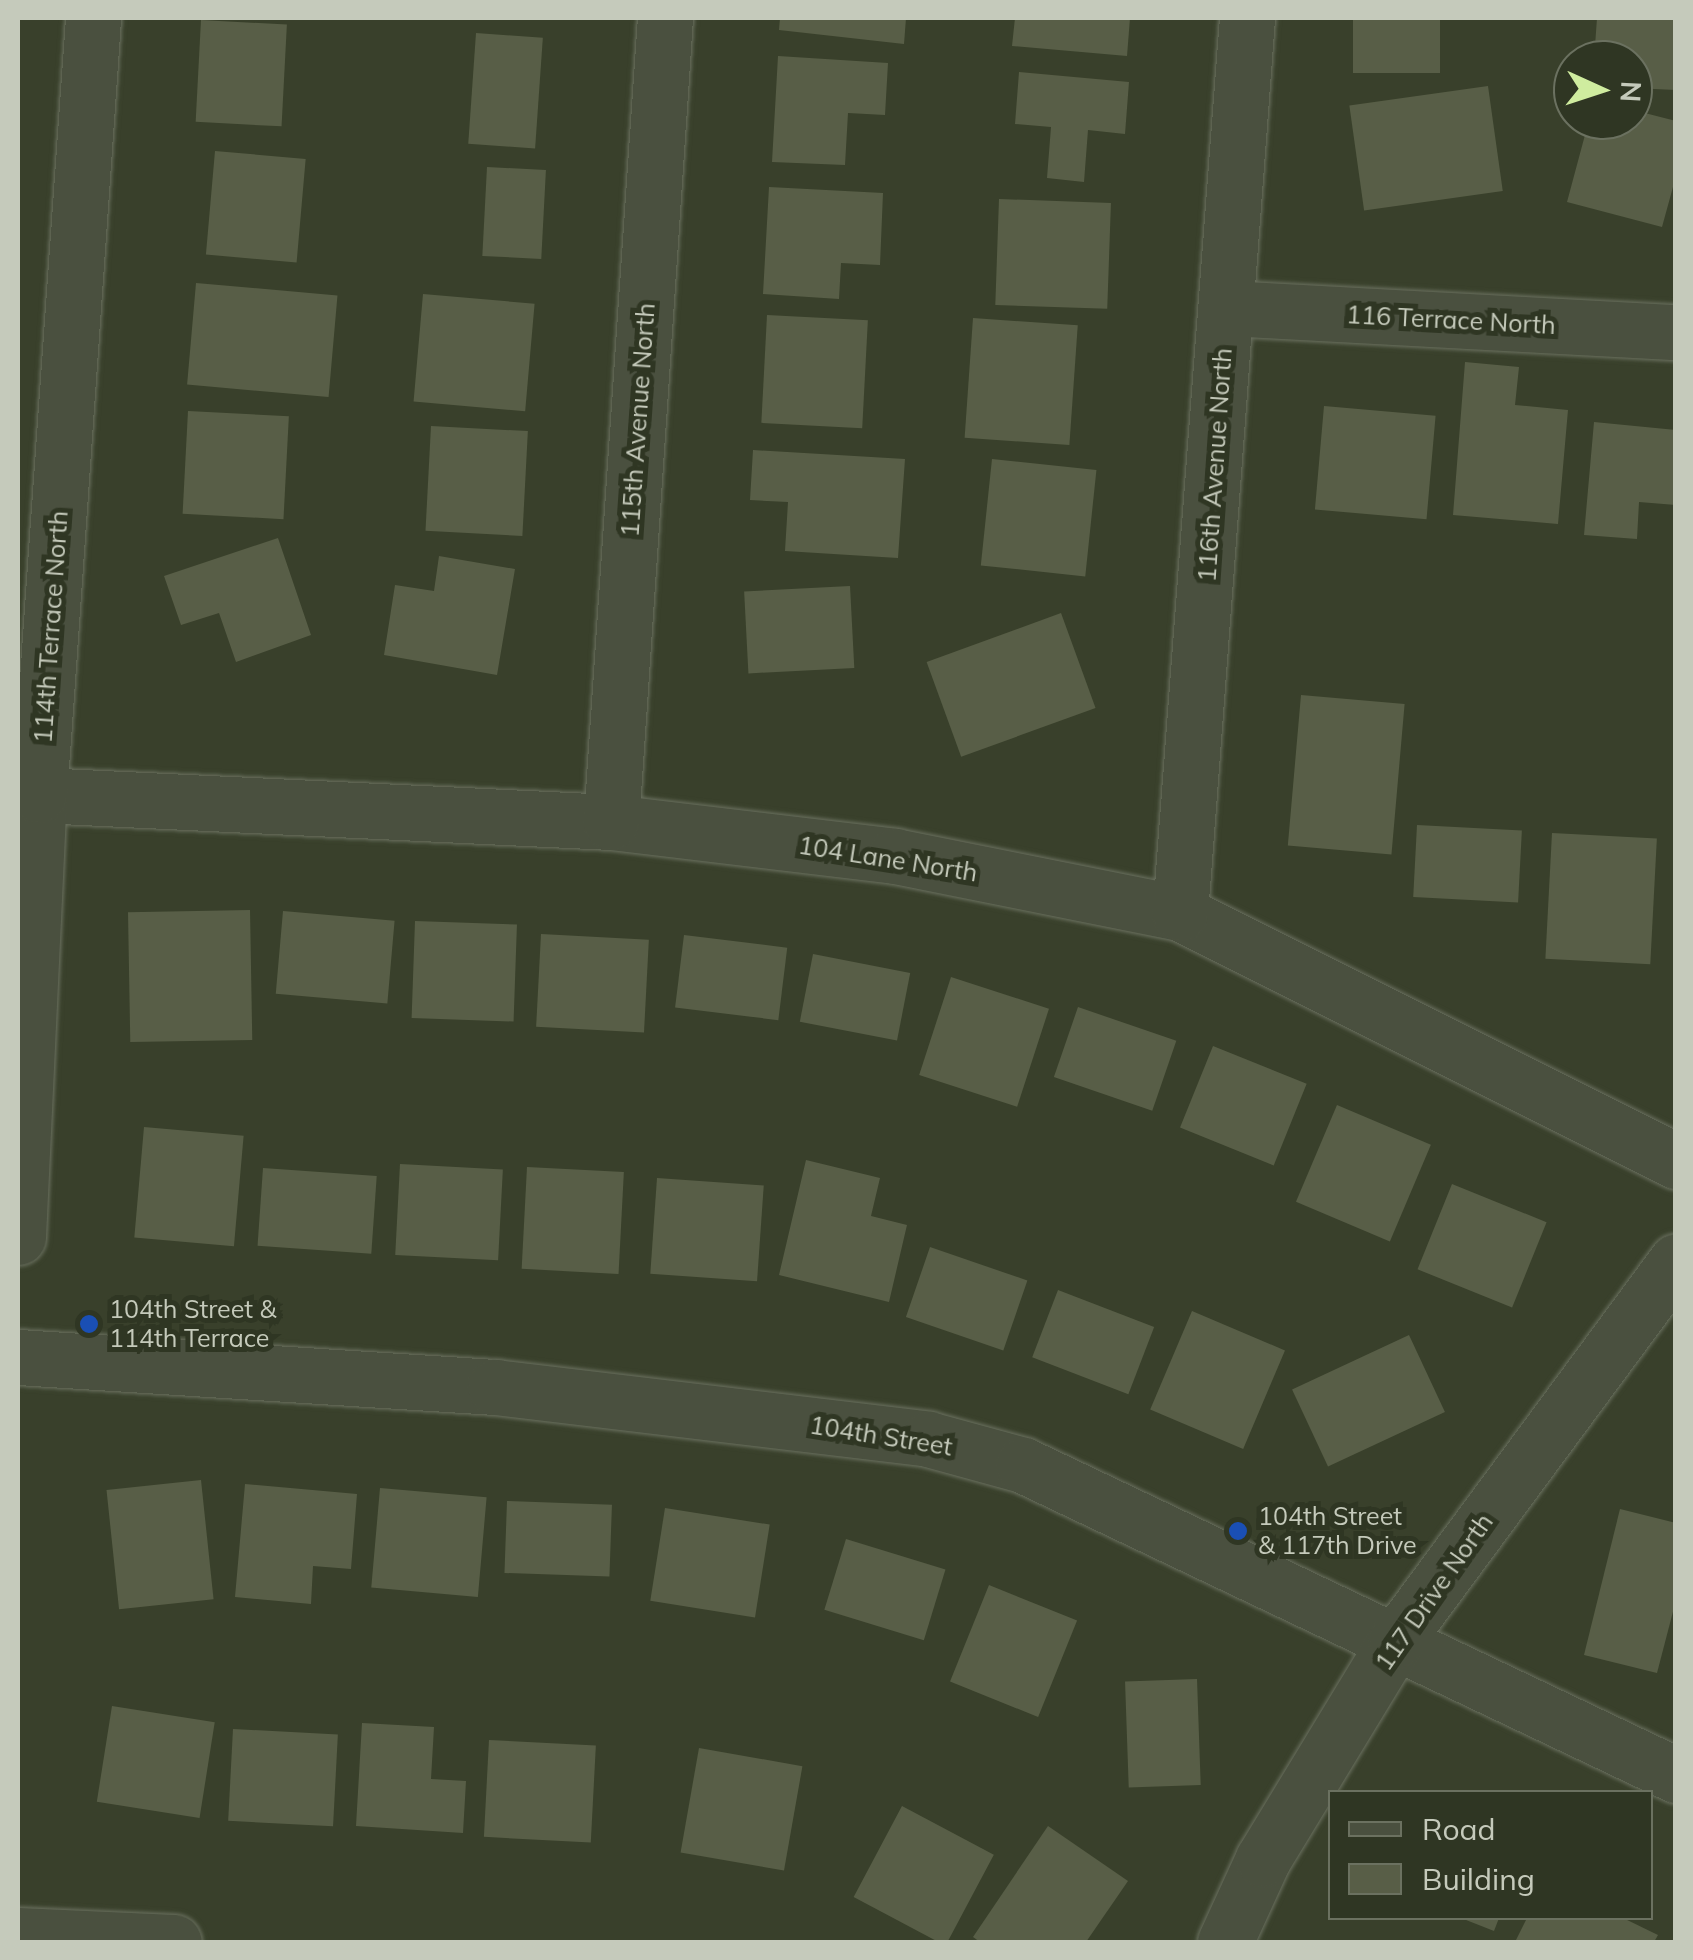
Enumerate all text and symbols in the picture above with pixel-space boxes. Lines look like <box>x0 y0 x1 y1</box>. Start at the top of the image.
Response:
north arrow <box>1553 40 1653 140</box>
text: N <box>1613 80 1649 103</box>
street label: 116 Terrace North <box>1346 300 1556 340</box>
street label: 115th Avenue North <box>615 302 661 538</box>
street label: 116th Avenue North <box>1192 347 1238 583</box>
street label: 114th Terrace North <box>28 510 74 744</box>
street label: 104 Lane North <box>796 830 980 888</box>
place label: 104th Street & 114th Terrace <box>109 1295 276 1354</box>
marker: 104th Street & 114th Terrace <box>78 1313 100 1335</box>
street label: 104th Street <box>808 1410 954 1462</box>
place label: 104th Street & 117th Drive <box>1258 1502 1417 1561</box>
street label: 117 Drive North <box>1369 1508 1499 1676</box>
marker: 104th Street & 117th Drive <box>1227 1520 1249 1542</box>
legend <box>1328 1790 1653 1920</box>
text: Road <box>1422 1810 1496 1848</box>
text: Building <box>1422 1860 1535 1898</box>

